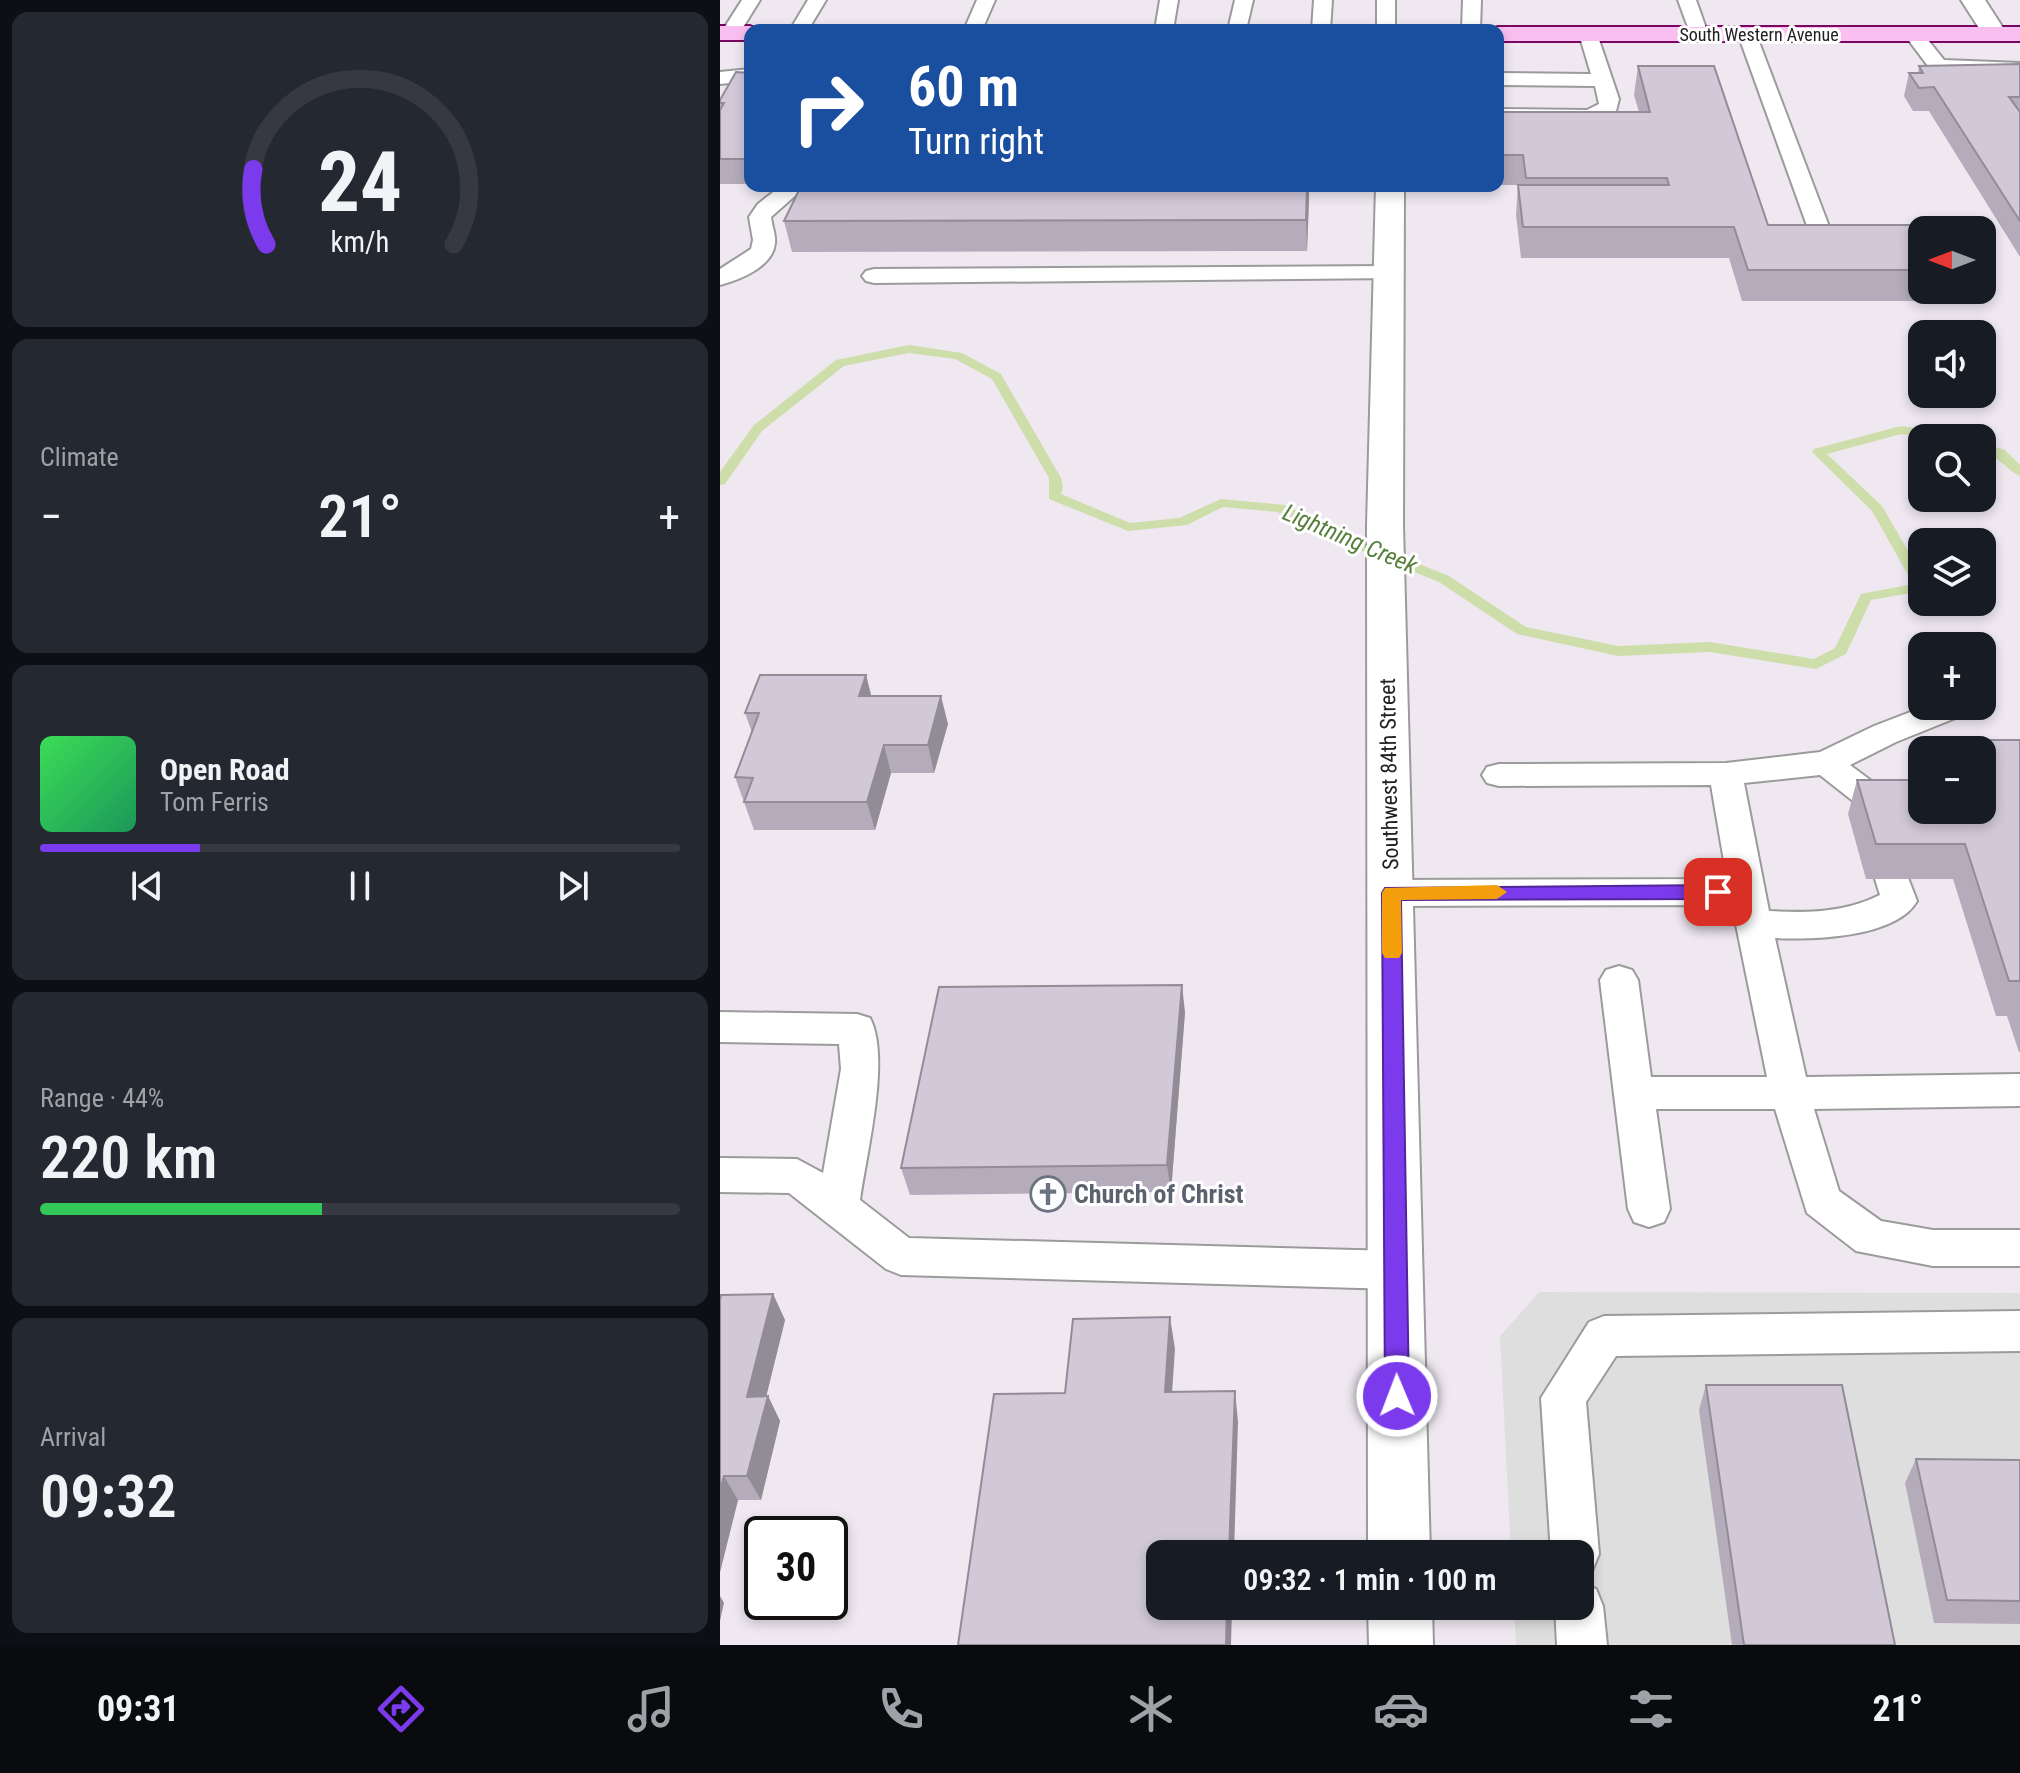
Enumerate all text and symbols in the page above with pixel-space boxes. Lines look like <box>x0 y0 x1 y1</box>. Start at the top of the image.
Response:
street label: South Western Avenue <box>1679 24 1839 45</box>
text: 60 m <box>908 54 1019 120</box>
icon: right <box>776 56 880 160</box>
text: Turn right <box>908 121 1044 163</box>
text: 24 <box>318 134 402 231</box>
north arrow <box>1908 216 1996 304</box>
map controls <box>1908 216 1996 824</box>
text: km/h <box>331 225 389 259</box>
button: sound <box>1908 320 1996 408</box>
button: search <box>1908 424 1996 512</box>
text: Climate <box>40 442 119 472</box>
text: 21° <box>318 481 402 552</box>
text: − <box>40 491 62 543</box>
text: + <box>658 491 680 543</box>
water label: Lightning Creek <box>1279 498 1422 580</box>
button: layers <box>1908 528 1996 616</box>
button: + <box>1908 632 1996 720</box>
street label: Southwest 84th Street <box>1375 678 1403 870</box>
button: − <box>1908 736 1996 824</box>
text: Open Road <box>160 752 290 787</box>
text: Tom Ferris <box>160 787 269 817</box>
pin <box>1684 858 1752 926</box>
icon: previous <box>125 864 169 908</box>
icon: pause <box>338 864 382 908</box>
icon: next <box>551 864 595 908</box>
icon: arrive <box>1696 870 1740 914</box>
text: Range · 44% <box>40 1083 164 1113</box>
text: 220 km <box>40 1122 217 1193</box>
church icon: Church of Christ <box>1029 1175 1067 1213</box>
place label: Church of Christ <box>1074 1179 1244 1209</box>
position arrow <box>1355 1354 1439 1438</box>
text: Arrival <box>40 1422 106 1452</box>
text: 09:32 <box>40 1461 177 1532</box>
speed limit sign: 30 <box>744 1516 848 1620</box>
text: 09:32 · 1 min · 100 m <box>1243 1562 1497 1597</box>
icon: directions <box>373 1681 429 1737</box>
icon: music <box>623 1681 679 1737</box>
icon: phone <box>873 1681 929 1737</box>
icon: climate <box>1123 1681 1179 1737</box>
icon: car <box>1373 1681 1429 1737</box>
icon: filters <box>1623 1681 1679 1737</box>
text: 09:31 <box>97 1688 180 1730</box>
text: 21° <box>1873 1688 1923 1730</box>

